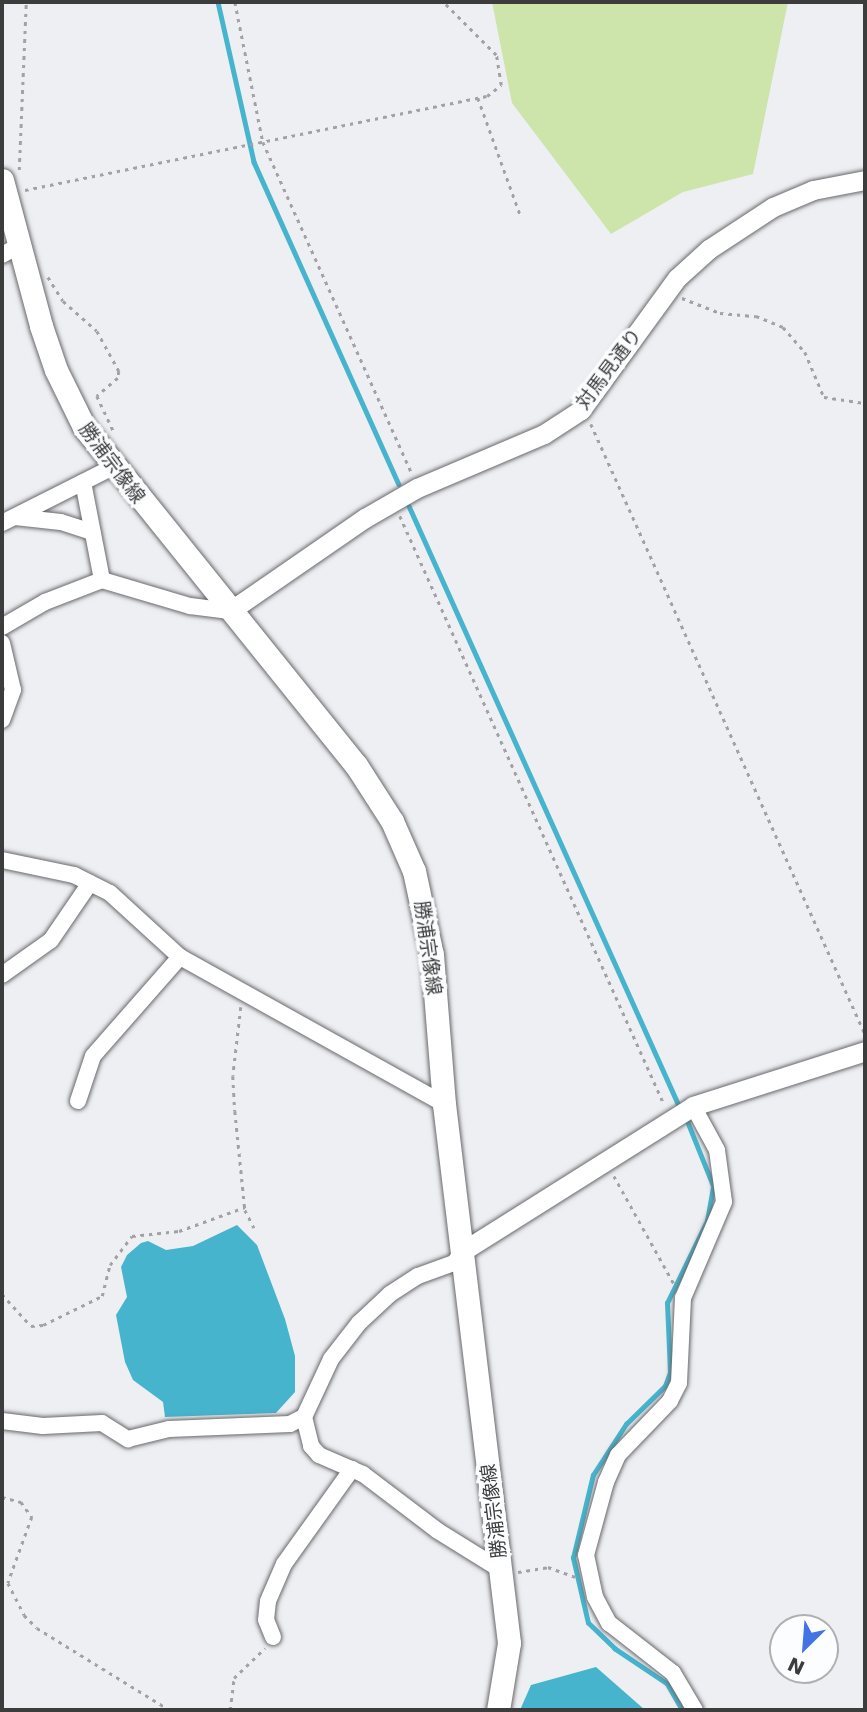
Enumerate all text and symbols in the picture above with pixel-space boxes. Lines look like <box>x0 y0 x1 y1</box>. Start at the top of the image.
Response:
street label: 対馬見通り <box>571 324 647 414</box>
street label: 勝浦宗像線 <box>74 418 150 508</box>
street label: 勝浦宗像線 <box>410 899 446 997</box>
street label: 勝浦宗像線 <box>477 1462 511 1560</box>
north arrow <box>769 1614 839 1684</box>
text: N <box>784 1653 808 1680</box>

